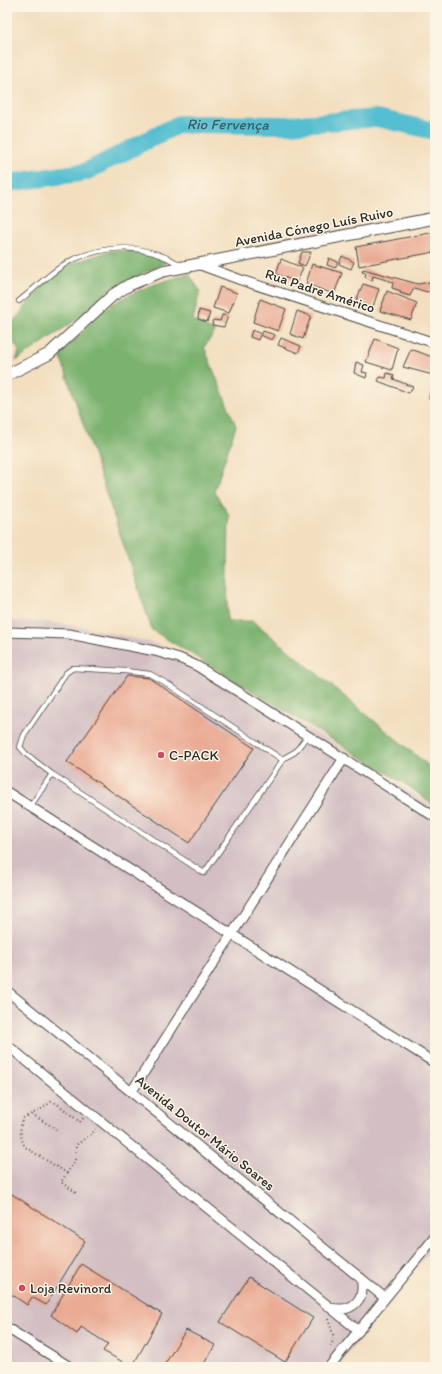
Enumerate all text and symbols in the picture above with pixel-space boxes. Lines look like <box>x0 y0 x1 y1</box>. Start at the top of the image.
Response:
water label: Rio Fervença <box>187 115 269 134</box>
street label: Avenida Cónego Luís Ruivo <box>234 203 394 251</box>
street label: Rua Padre Américo <box>263 265 377 317</box>
place label: C-PACK <box>169 747 219 764</box>
marker: C-PACK <box>156 750 166 760</box>
street label: Avenida Doutor Mário Soares <box>132 1072 278 1194</box>
place label: Loja Revinord <box>30 1280 112 1297</box>
marker: Loja Revinord <box>17 1283 27 1293</box>

